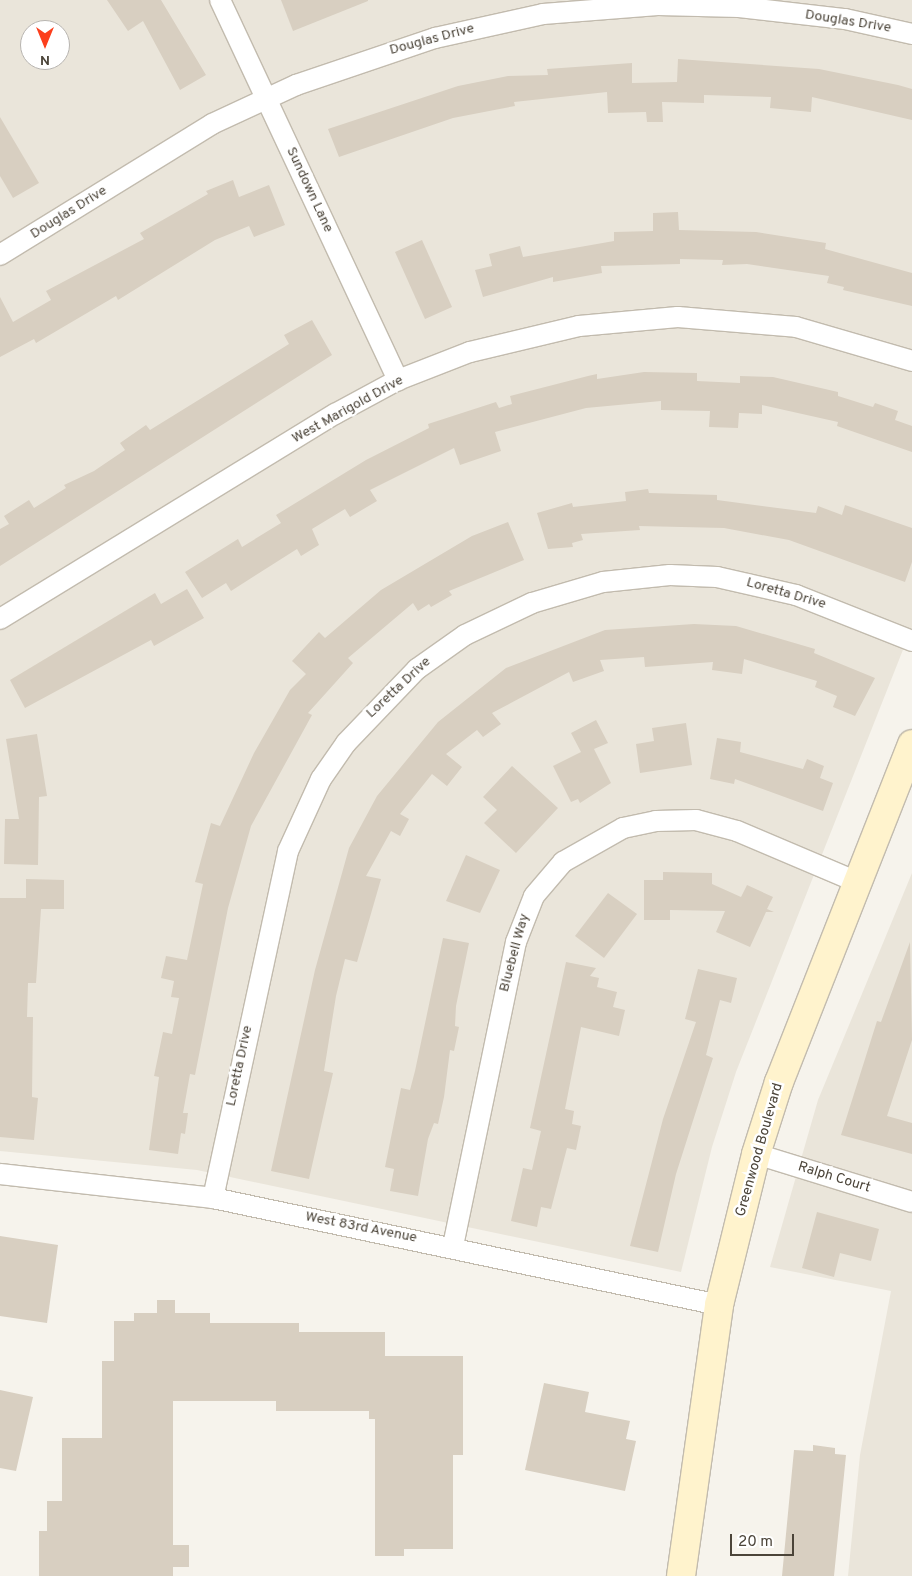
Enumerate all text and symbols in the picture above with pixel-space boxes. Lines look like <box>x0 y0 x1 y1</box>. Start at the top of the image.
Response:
street label: Douglas Drive <box>804 7 892 37</box>
north arrow <box>20 20 70 70</box>
street label: Douglas Drive <box>388 21 476 59</box>
text: N <box>40 51 50 68</box>
street label: Sundown Lane <box>282 145 336 235</box>
street label: Douglas Drive <box>28 183 110 243</box>
street label: West Marigold Drive <box>289 372 407 448</box>
street label: Loretta Drive <box>744 575 828 613</box>
street label: Loretta Drive <box>363 654 435 722</box>
street label: Bluebell Way <box>496 912 534 994</box>
street label: Loretta Drive <box>223 1024 257 1108</box>
street label: Greenwood Boulevard <box>733 1081 787 1219</box>
street label: Ralph Court <box>796 1159 872 1197</box>
street label: West 83rd Avenue <box>303 1209 419 1247</box>
scale bar <box>732 1524 796 1556</box>
text: 20 m <box>738 1533 773 1552</box>

